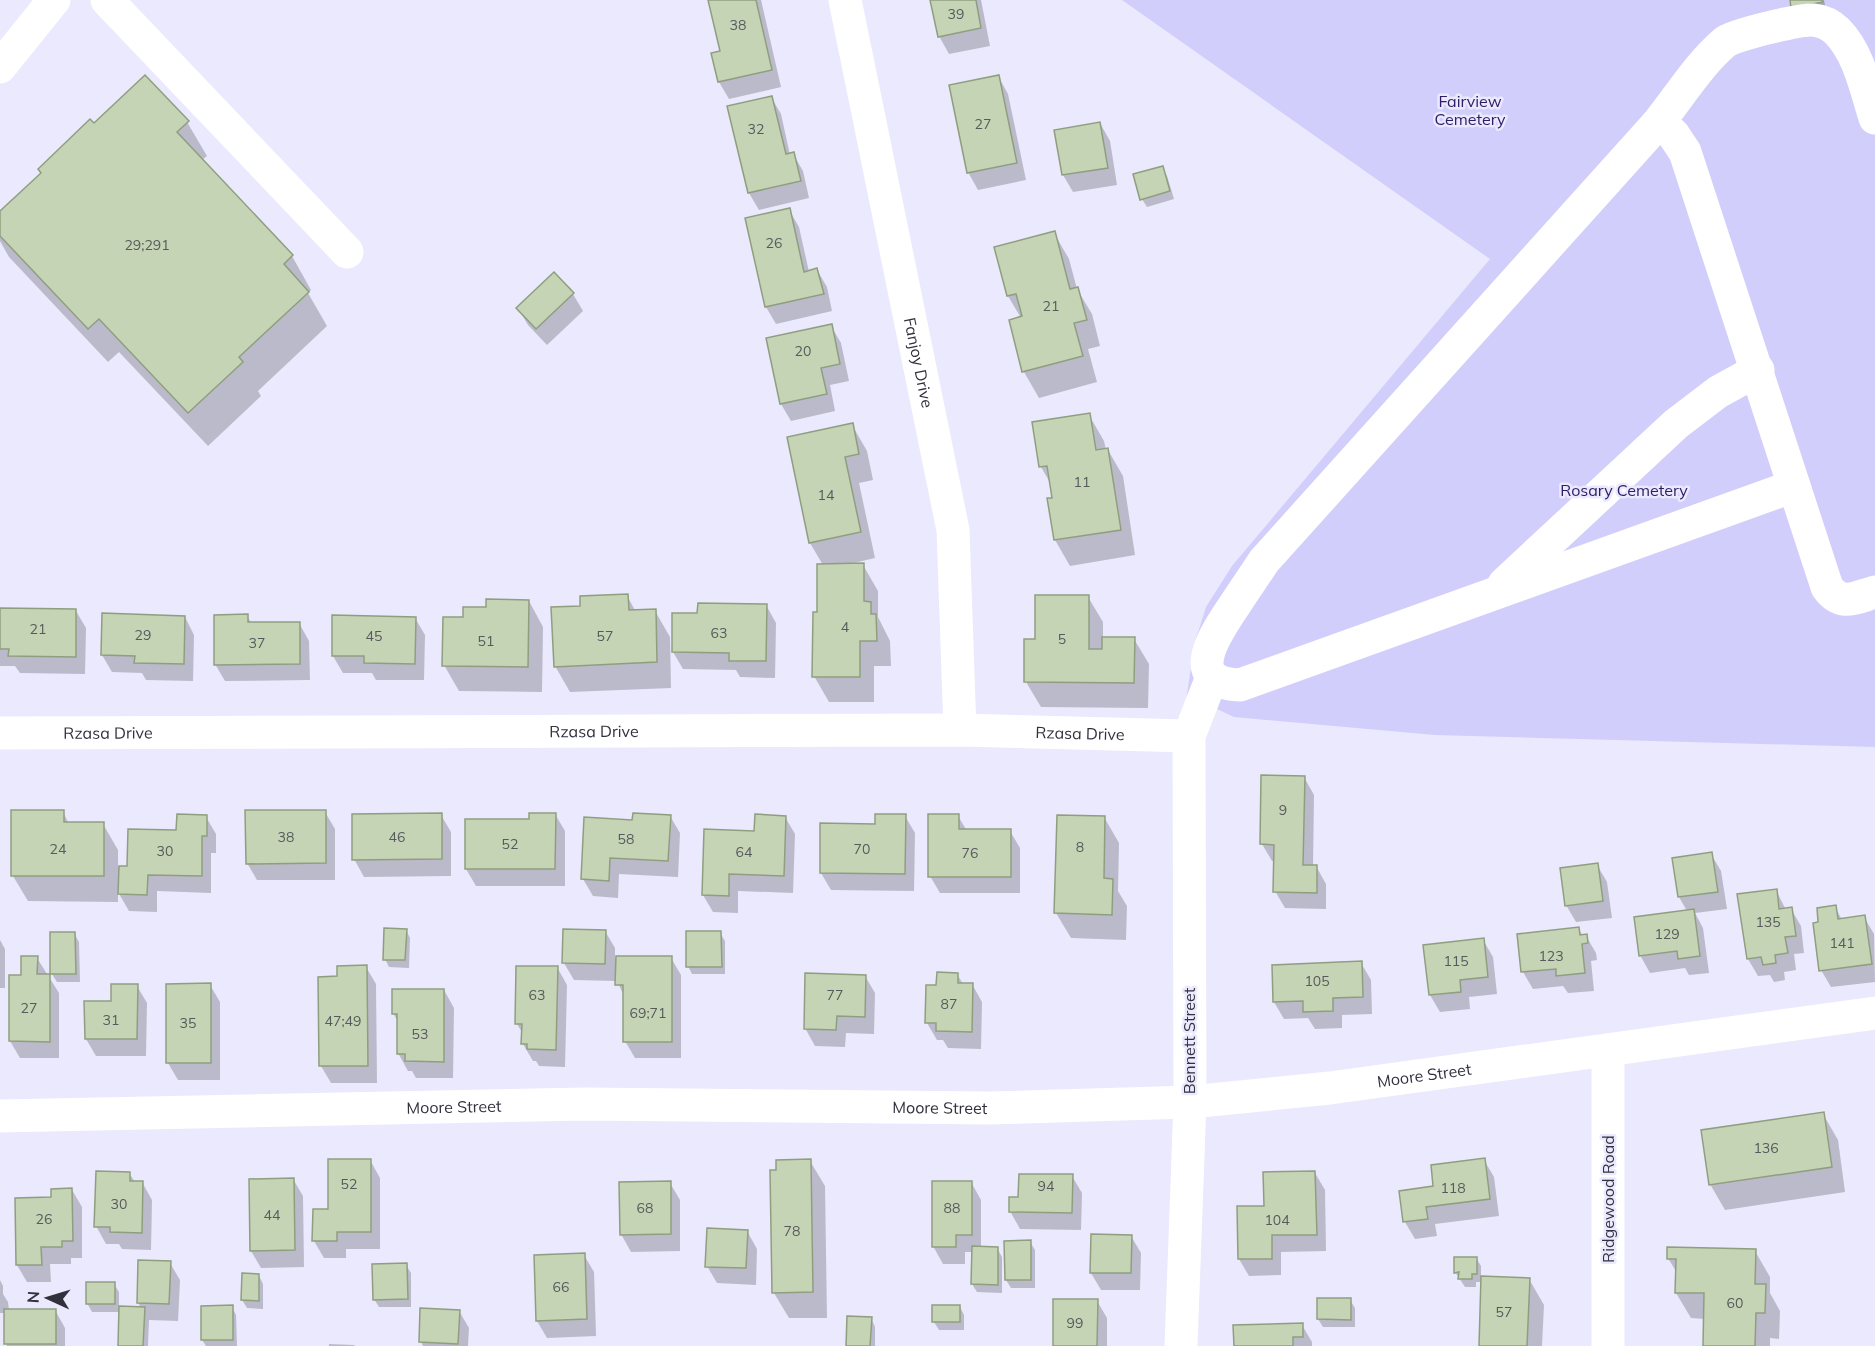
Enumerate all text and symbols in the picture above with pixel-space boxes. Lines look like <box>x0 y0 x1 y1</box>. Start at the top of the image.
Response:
house number: 39 <box>948 5 964 23</box>
house number: 38 <box>730 16 746 34</box>
park label: Fairview Cemetery <box>1435 91 1506 129</box>
house number: 27 <box>975 115 991 133</box>
house number: 32 <box>748 120 764 138</box>
house number: 26 <box>766 234 782 252</box>
house number: 29;291 <box>124 236 170 254</box>
house number: 21 <box>1043 297 1059 315</box>
street label: Fanjoy Drive <box>900 316 938 410</box>
house number: 20 <box>795 342 811 360</box>
house number: 11 <box>1074 473 1090 491</box>
park label: Rosary Cemetery <box>1560 480 1688 500</box>
house number: 14 <box>818 486 835 504</box>
house number: 4 <box>841 618 850 636</box>
house number: 21 <box>30 620 46 638</box>
house number: 63 <box>711 624 727 642</box>
house number: 29 <box>135 626 151 644</box>
house number: 45 <box>366 627 382 645</box>
house number: 57 <box>597 627 613 645</box>
house number: 5 <box>1058 630 1066 648</box>
house number: 51 <box>478 632 494 650</box>
house number: 37 <box>249 634 265 652</box>
street label: Rzasa Drive <box>549 721 639 741</box>
street label: Rzasa Drive <box>1035 722 1125 744</box>
street label: Rzasa Drive <box>63 723 153 743</box>
house number: 9 <box>1279 801 1287 819</box>
house number: 38 <box>278 828 294 846</box>
house number: 46 <box>389 828 405 846</box>
house number: 58 <box>618 830 634 848</box>
house number: 52 <box>502 835 518 853</box>
house number: 8 <box>1076 838 1084 856</box>
house number: 24 <box>50 840 67 858</box>
house number: 70 <box>854 840 870 858</box>
house number: 30 <box>157 842 173 860</box>
house number: 64 <box>736 843 753 861</box>
house number: 76 <box>962 844 978 862</box>
house number: 135 <box>1755 913 1781 931</box>
house number: 129 <box>1654 925 1680 943</box>
house number: 141 <box>1829 934 1855 952</box>
house number: 123 <box>1538 947 1564 965</box>
house number: 115 <box>1443 952 1469 970</box>
house number: 105 <box>1304 972 1330 990</box>
house number: 63 <box>529 986 545 1004</box>
house number: 77 <box>827 986 843 1004</box>
street label: Bennett Street <box>1179 987 1199 1094</box>
house number: 87 <box>941 995 957 1013</box>
house number: 27 <box>21 999 37 1017</box>
house number: 69;71 <box>630 1004 666 1022</box>
house number: 31 <box>103 1011 119 1029</box>
house number: 47;49 <box>325 1012 361 1030</box>
house number: 35 <box>180 1014 196 1032</box>
house number: 53 <box>412 1025 428 1043</box>
street label: Moore Street <box>1376 1059 1473 1091</box>
street label: Moore Street <box>406 1096 502 1118</box>
street label: Moore Street <box>892 1097 988 1118</box>
street label: Ridgewood Road <box>1598 1135 1618 1263</box>
house number: 136 <box>1753 1139 1779 1157</box>
house number: 52 <box>341 1175 357 1193</box>
house number: 94 <box>1038 1177 1055 1195</box>
house number: 118 <box>1440 1179 1466 1197</box>
house number: 30 <box>111 1195 127 1213</box>
house number: 68 <box>637 1199 653 1217</box>
house number: 88 <box>944 1199 960 1217</box>
house number: 44 <box>264 1206 281 1224</box>
house number: 26 <box>36 1210 52 1228</box>
house number: 104 <box>1264 1211 1290 1229</box>
house number: 78 <box>784 1222 800 1240</box>
north arrow <box>18 1268 78 1328</box>
house number: 66 <box>553 1278 569 1296</box>
text: N <box>23 1290 43 1304</box>
house number: 60 <box>1727 1294 1743 1312</box>
house number: 57 <box>1496 1303 1512 1321</box>
house number: 99 <box>1067 1314 1083 1332</box>

